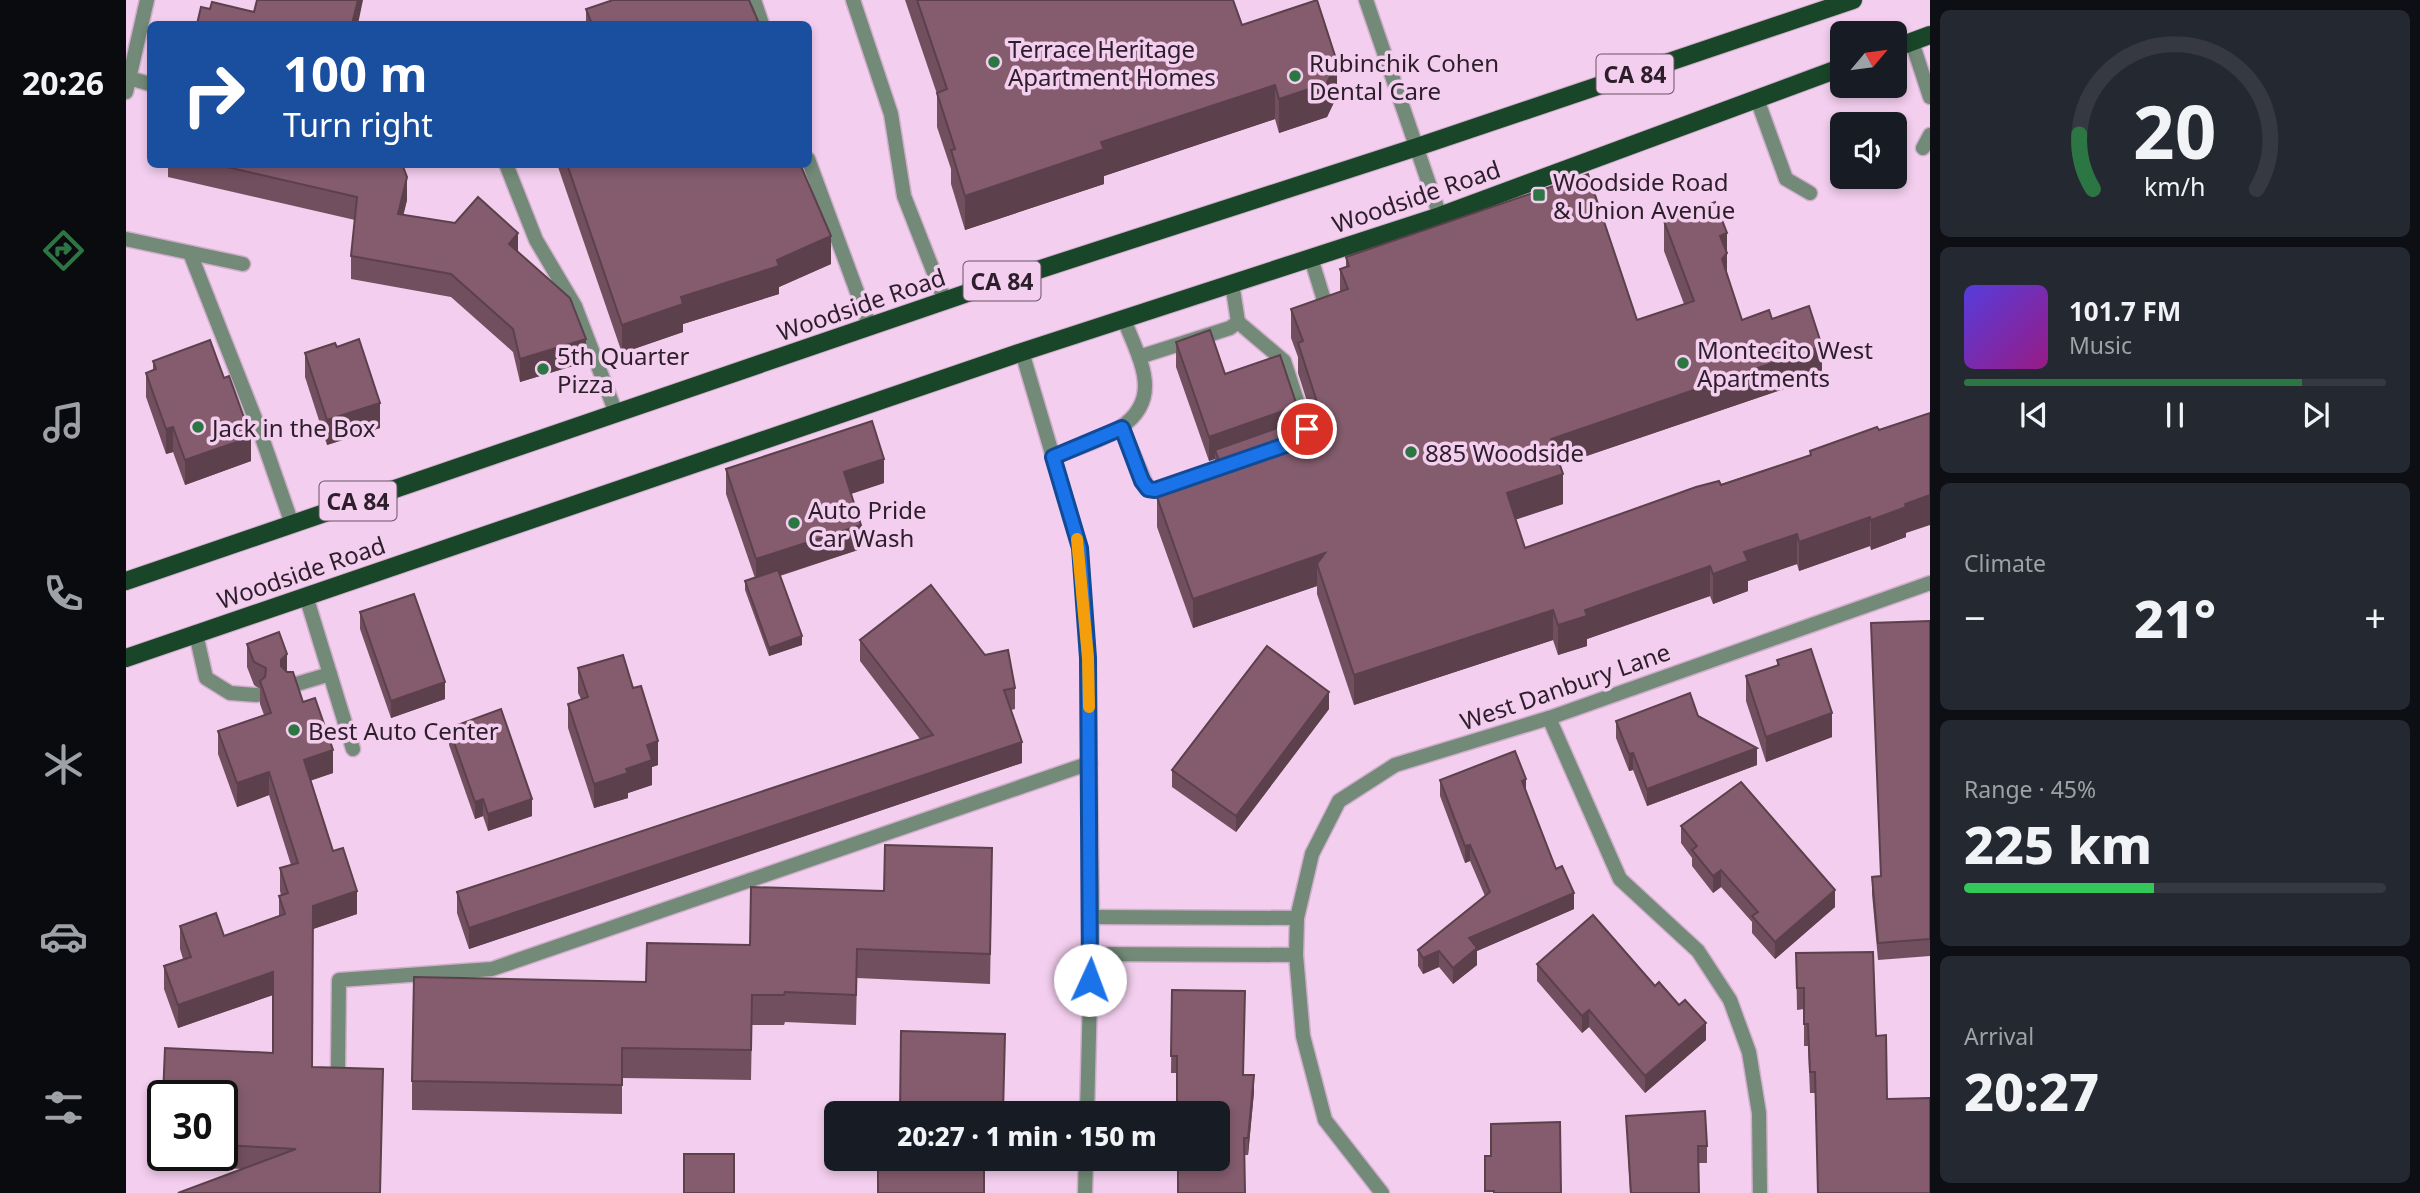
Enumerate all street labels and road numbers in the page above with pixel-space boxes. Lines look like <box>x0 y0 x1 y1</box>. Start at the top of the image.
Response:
road number: CA 84 <box>1596 54 1674 94</box>
street label: Woodside Road <box>1328 152 1504 240</box>
street label: Woodside Road <box>773 260 949 348</box>
road number: CA 84 <box>964 262 1040 300</box>
road number: CA 84 <box>320 481 396 520</box>
street label: Woodside Road <box>213 528 389 616</box>
street label: West Danbury Lane <box>1456 635 1674 737</box>

